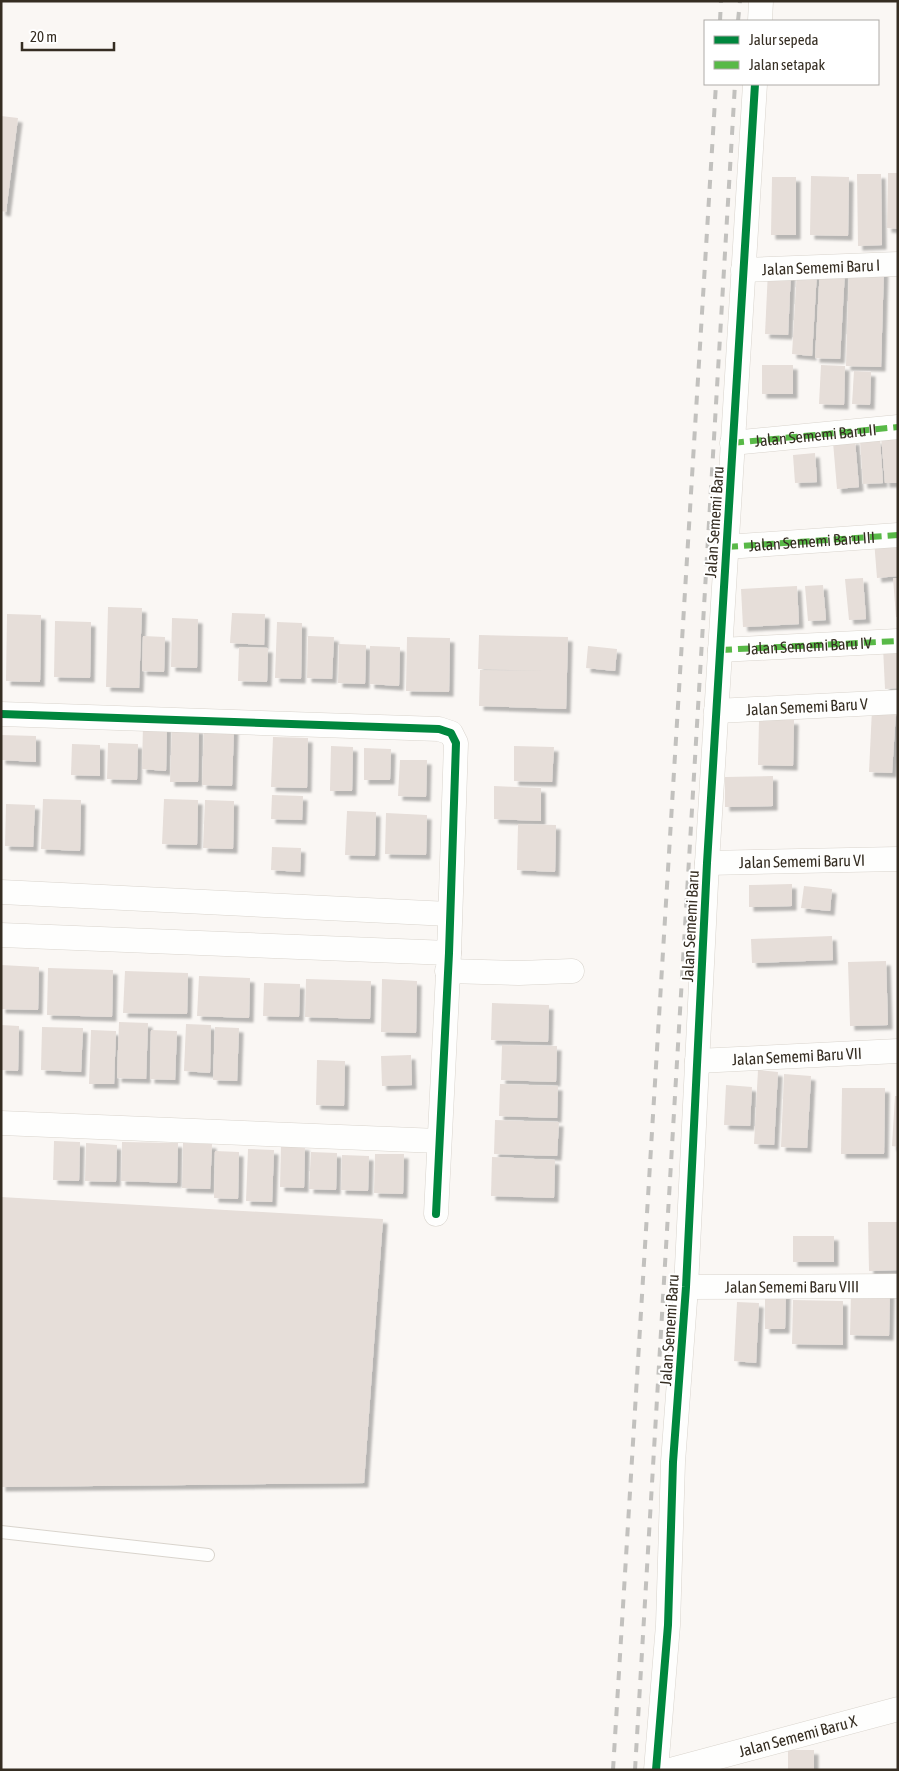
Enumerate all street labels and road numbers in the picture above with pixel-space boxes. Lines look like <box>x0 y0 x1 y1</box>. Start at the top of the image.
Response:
street label: Jalan Sememi Baru I <box>761 256 880 278</box>
street label: Jalan Sememi Baru II <box>754 420 877 450</box>
street label: Jalan Sememi Baru <box>701 466 727 578</box>
street label: Jalan Sememi Baru III <box>748 528 875 554</box>
street label: Jalan Sememi Baru IV <box>745 633 872 658</box>
street label: Jalan Sememi Baru V <box>746 694 868 719</box>
street label: Jalan Sememi Baru VI <box>739 851 865 871</box>
street label: Jalan Sememi Baru <box>678 870 702 982</box>
street label: Jalan Sememi Baru VII <box>731 1044 862 1068</box>
street label: Jalan Sememi Baru <box>656 1274 682 1386</box>
street label: Jalan Sememi Baru VIII <box>725 1277 859 1296</box>
street label: Jalan Sememi Baru X <box>737 1711 859 1760</box>

